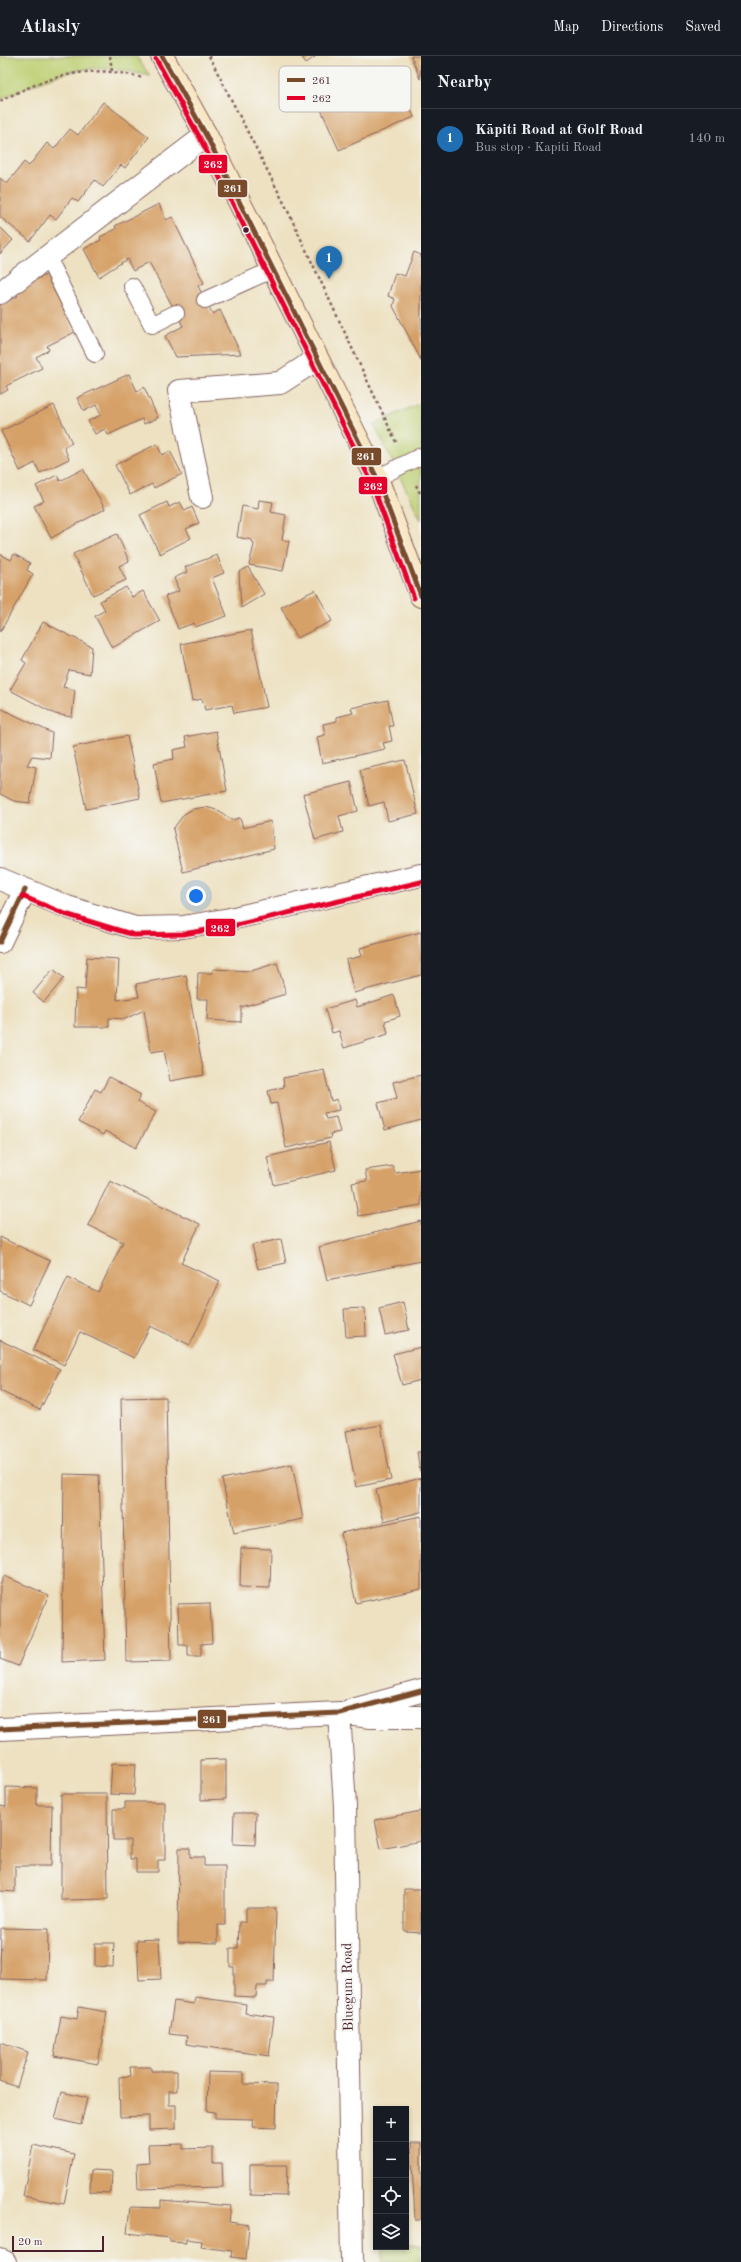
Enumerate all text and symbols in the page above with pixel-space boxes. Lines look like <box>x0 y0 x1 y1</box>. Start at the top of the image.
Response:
text: Atlasly <box>20 18 81 37</box>
text: Map <box>553 20 579 34</box>
text: Directions <box>601 20 663 34</box>
text: Saved <box>685 20 721 34</box>
legend <box>279 66 411 112</box>
text: Nearby <box>437 74 492 91</box>
text: 261 <box>312 76 331 87</box>
text: 262 <box>312 94 331 105</box>
text: Kāpiti Road at Golf Road <box>475 123 643 138</box>
text: 1 <box>446 132 454 145</box>
text: 140 m <box>688 132 725 145</box>
text: Bus stop · Kapiti Road <box>475 141 602 154</box>
line badge: 262 <box>198 154 228 174</box>
text: 262 <box>203 160 223 171</box>
line badge: 261 <box>217 179 248 198</box>
text: 261 <box>223 184 243 195</box>
unlabelled marker <box>241 225 251 235</box>
pin: 1 <box>316 246 342 279</box>
line badge: 261 <box>351 447 382 466</box>
text: 261 <box>356 452 376 463</box>
line badge: 262 <box>358 476 388 495</box>
text: 262 <box>363 482 383 493</box>
your location <box>186 886 206 906</box>
line badge: 262 <box>205 918 236 937</box>
text: 262 <box>210 924 230 935</box>
line badge: 261 <box>197 1709 227 1729</box>
text: 261 <box>202 1715 222 1726</box>
street label: Bluegum Road <box>340 1943 356 2031</box>
map controls <box>373 2106 409 2250</box>
button: + <box>373 2106 409 2142</box>
button: − <box>373 2142 409 2178</box>
button: locate <box>373 2178 409 2214</box>
button: layers <box>373 2214 409 2250</box>
scale bar <box>12 2234 104 2253</box>
text: 20 m <box>18 2237 43 2248</box>

